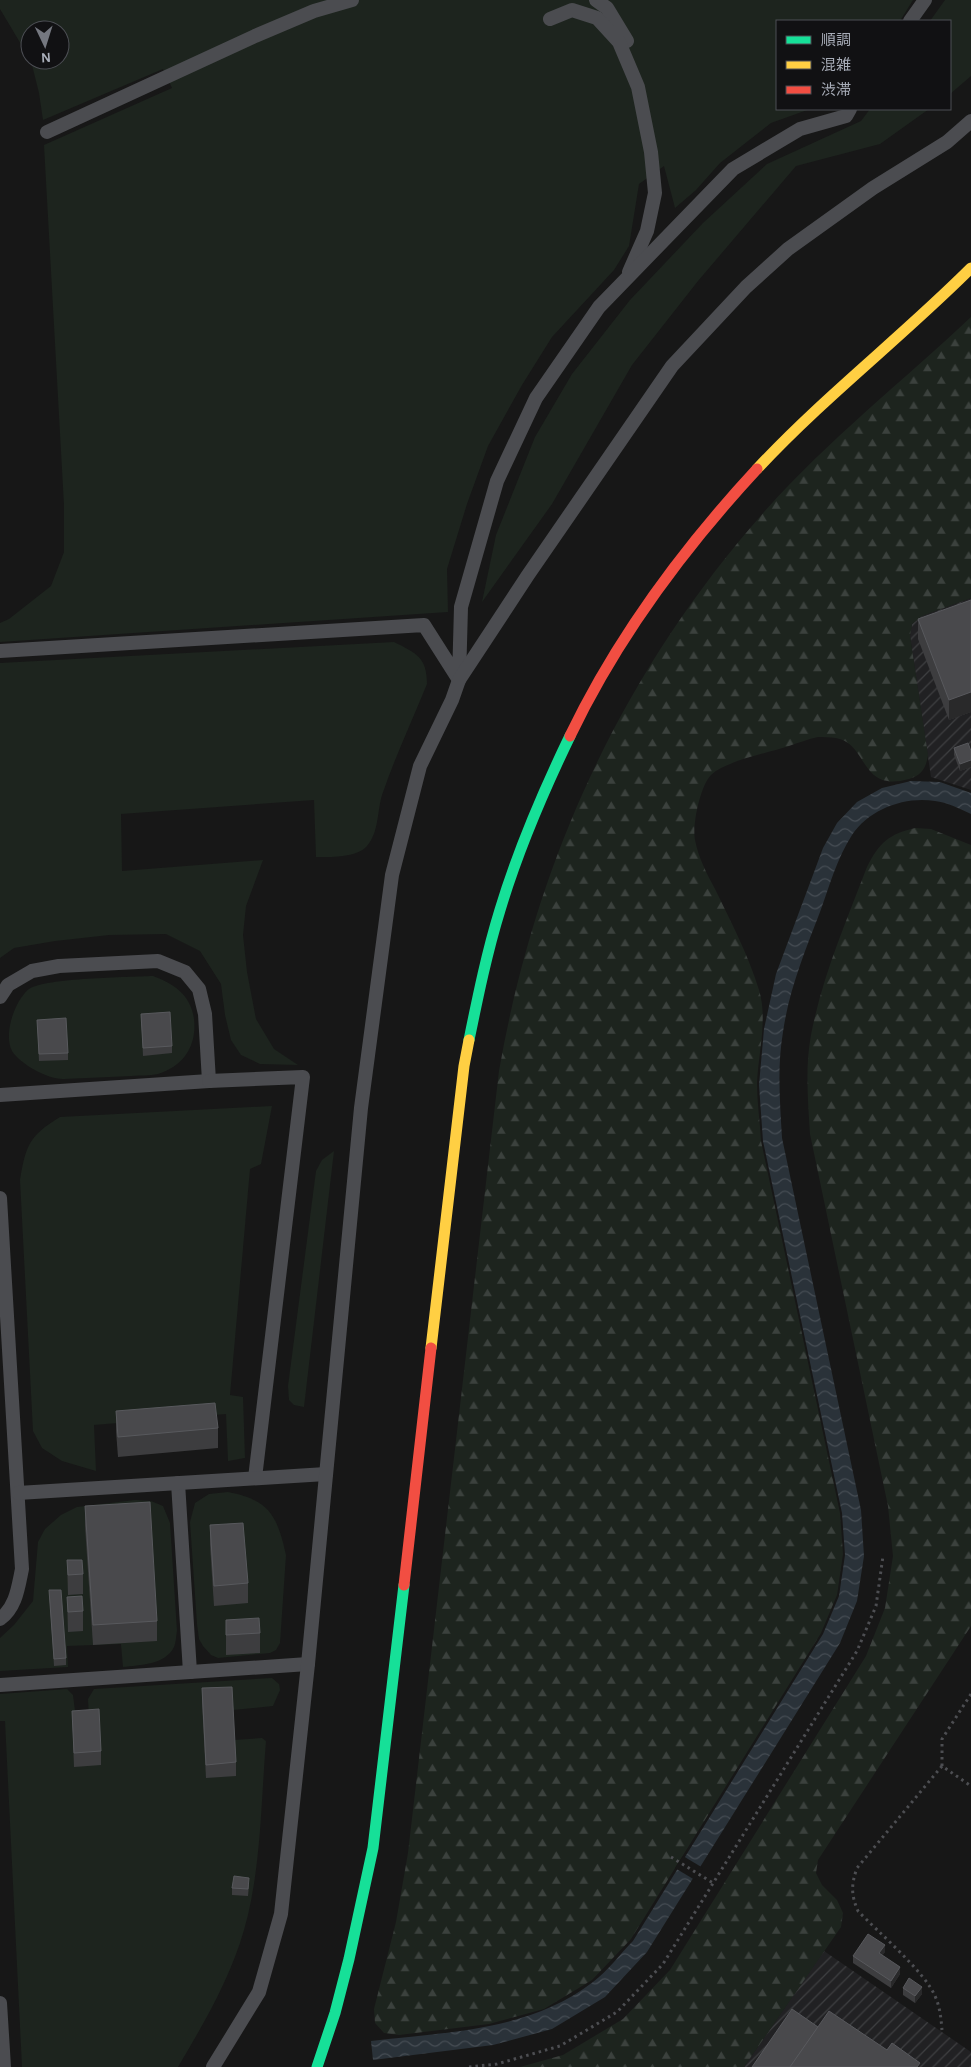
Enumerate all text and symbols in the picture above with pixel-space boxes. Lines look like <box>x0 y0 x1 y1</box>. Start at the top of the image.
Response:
north arrow <box>20 20 70 70</box>
legend <box>776 20 951 110</box>
text: 順調 <box>821 33 851 48</box>
text: N <box>40 50 51 64</box>
text: 混雑 <box>821 57 851 73</box>
text: 渋滞 <box>821 82 851 98</box>

